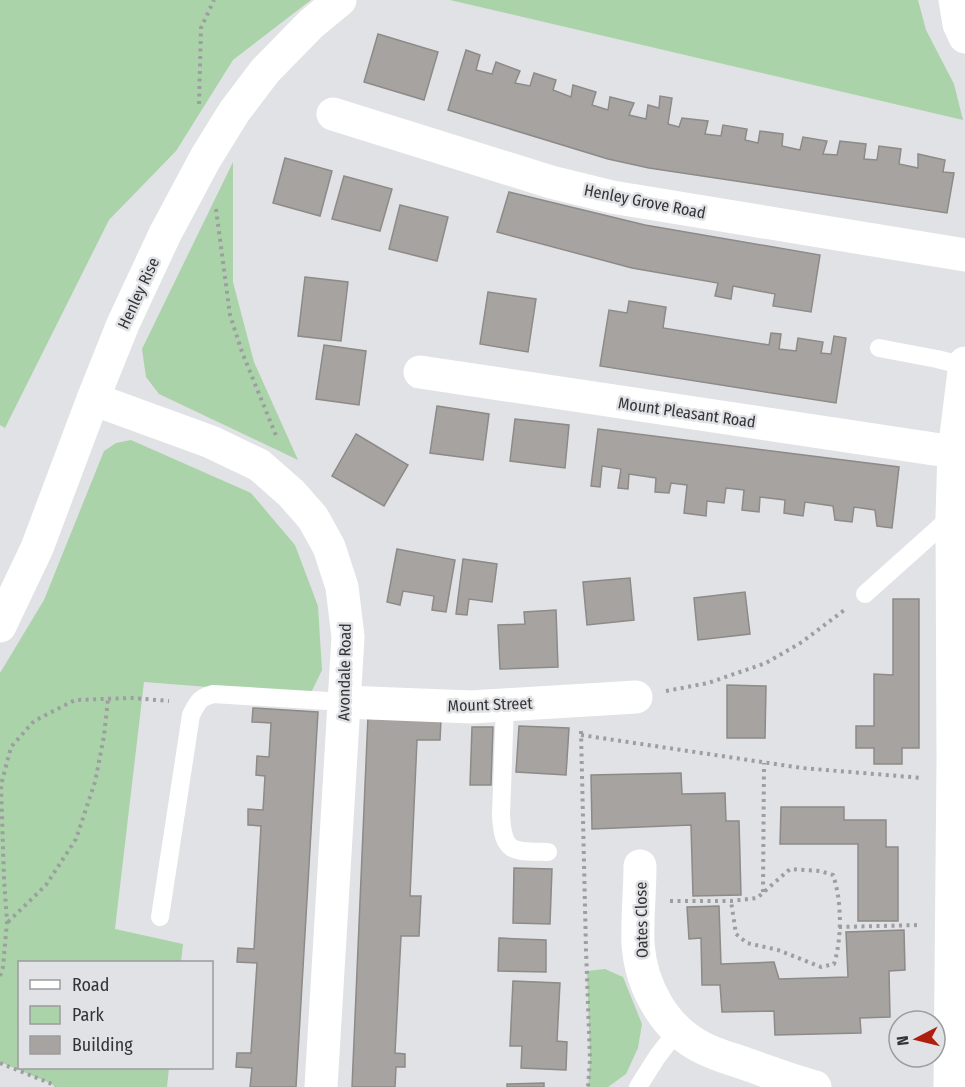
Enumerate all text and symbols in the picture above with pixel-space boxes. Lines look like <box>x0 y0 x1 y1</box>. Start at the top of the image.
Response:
street label: Henley Grove Road <box>582 180 707 223</box>
street label: Henley Rise <box>114 254 163 332</box>
street label: Mount Pleasant Road <box>617 393 757 432</box>
street label: Avondale Road <box>334 623 355 721</box>
street label: Mount Street <box>447 693 534 715</box>
street label: Oates Close <box>631 881 652 958</box>
legend <box>18 961 213 1069</box>
text: Road <box>72 974 109 996</box>
text: Park <box>72 1004 105 1026</box>
north arrow <box>887 1009 947 1069</box>
text: Building <box>72 1034 133 1056</box>
text: N <box>893 1035 913 1047</box>

